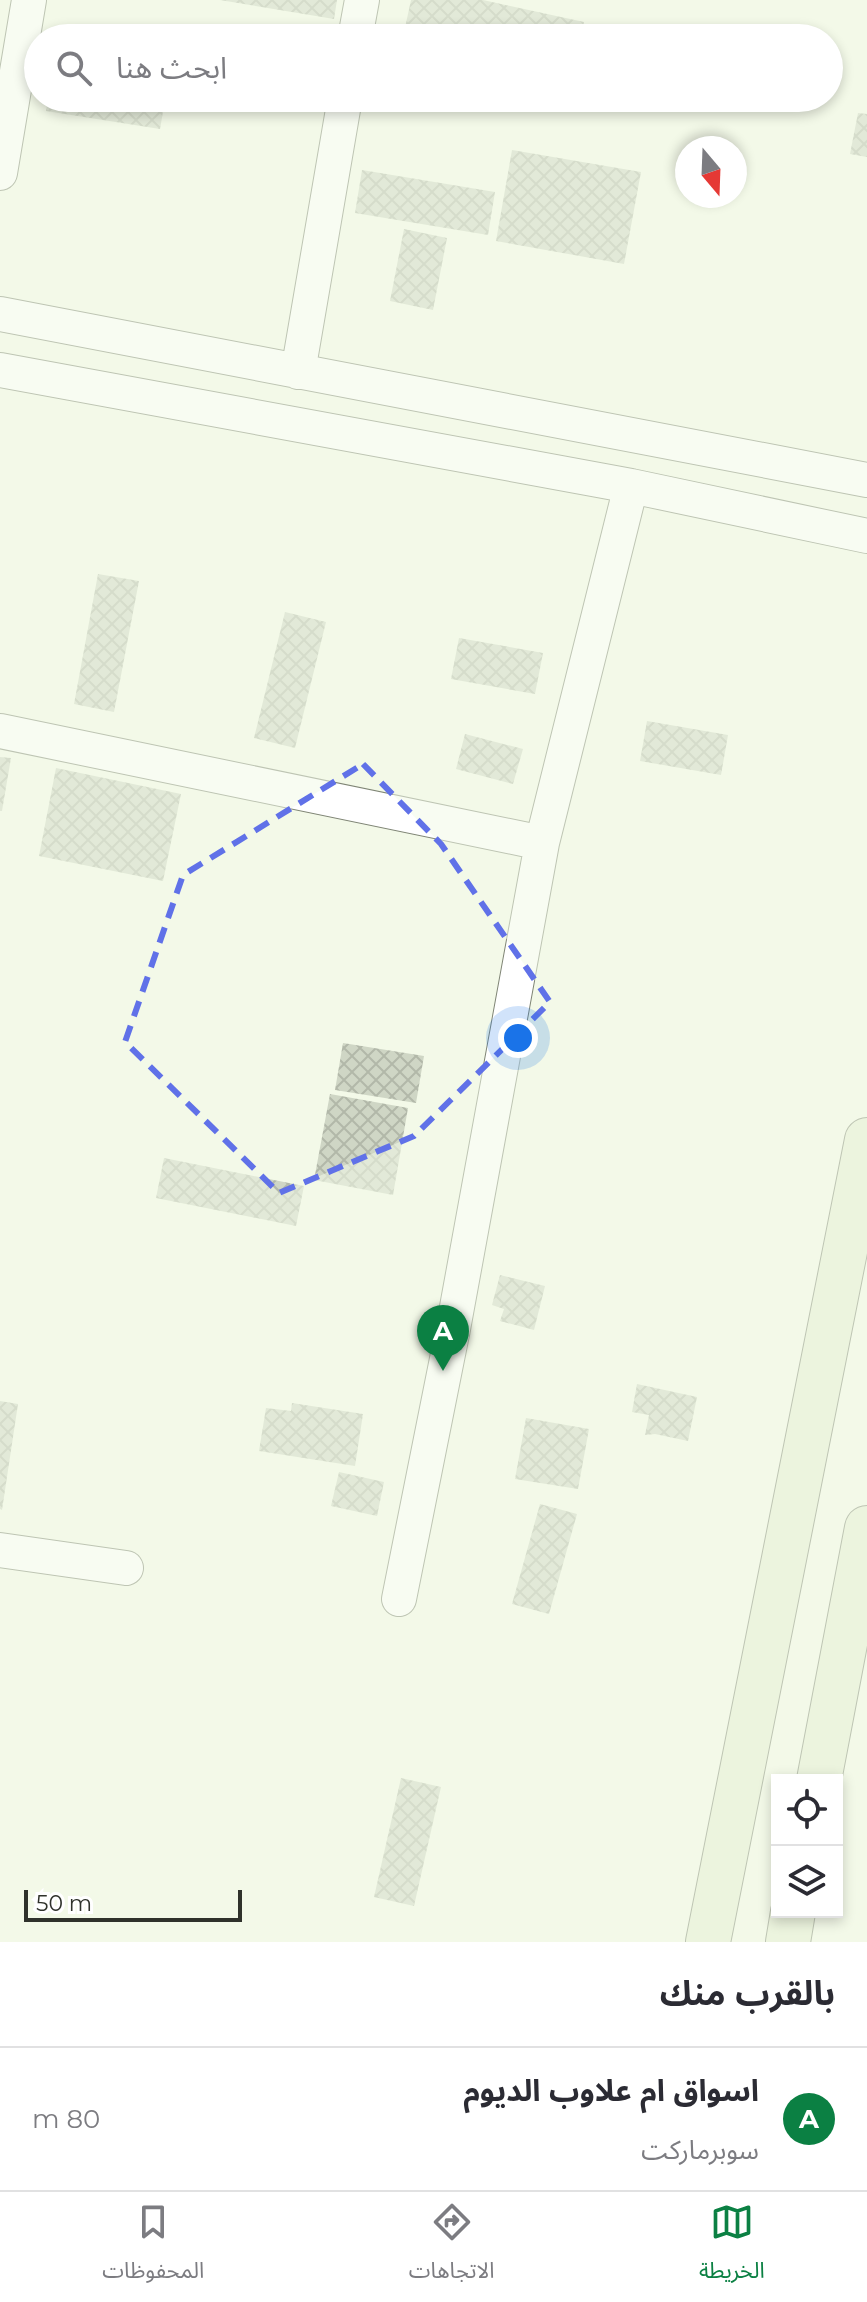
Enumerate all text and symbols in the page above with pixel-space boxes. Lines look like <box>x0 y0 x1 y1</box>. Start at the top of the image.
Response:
search box <box>24 24 843 112</box>
icon: search <box>52 46 96 90</box>
text: ابحث هنا <box>116 49 227 86</box>
north arrow <box>675 136 747 208</box>
your location <box>498 1018 538 1058</box>
pin: A <box>417 1305 469 1371</box>
map controls <box>771 1774 843 1918</box>
button: locate <box>771 1774 843 1846</box>
button: layers <box>771 1846 843 1918</box>
scale bar <box>24 1886 242 1922</box>
text: 50 m <box>36 1890 92 1917</box>
text: بالقرب منك <box>660 1972 835 2014</box>
text: اسواق ام علاوب الديوم <box>463 2072 759 2109</box>
text: 80 m <box>32 2103 100 2135</box>
text: A <box>799 2103 819 2135</box>
text: سوبرماركت <box>641 2134 759 2166</box>
tab: المحفوظات <box>102 2200 204 2294</box>
tab: الاتجاهات <box>409 2200 495 2294</box>
tab: الخريطة <box>699 2200 765 2294</box>

